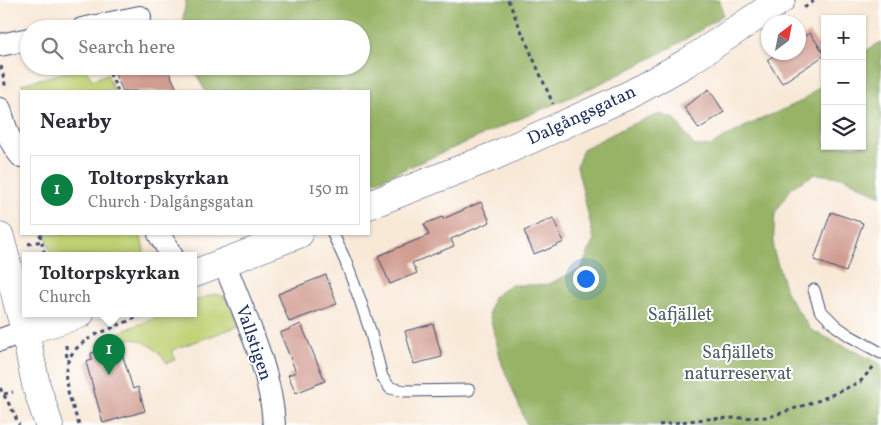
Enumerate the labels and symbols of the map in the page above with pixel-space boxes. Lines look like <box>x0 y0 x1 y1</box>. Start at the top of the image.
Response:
north arrow <box>761 15 806 60</box>
street label: Dalgångsgatan <box>524 80 641 152</box>
your location <box>573 266 599 292</box>
street label: Vallstigen <box>228 302 278 384</box>
park label: Safjället <box>648 303 712 328</box>
pin: 1 <box>93 334 125 375</box>
park label: Safjällets naturreservat <box>684 341 792 387</box>

